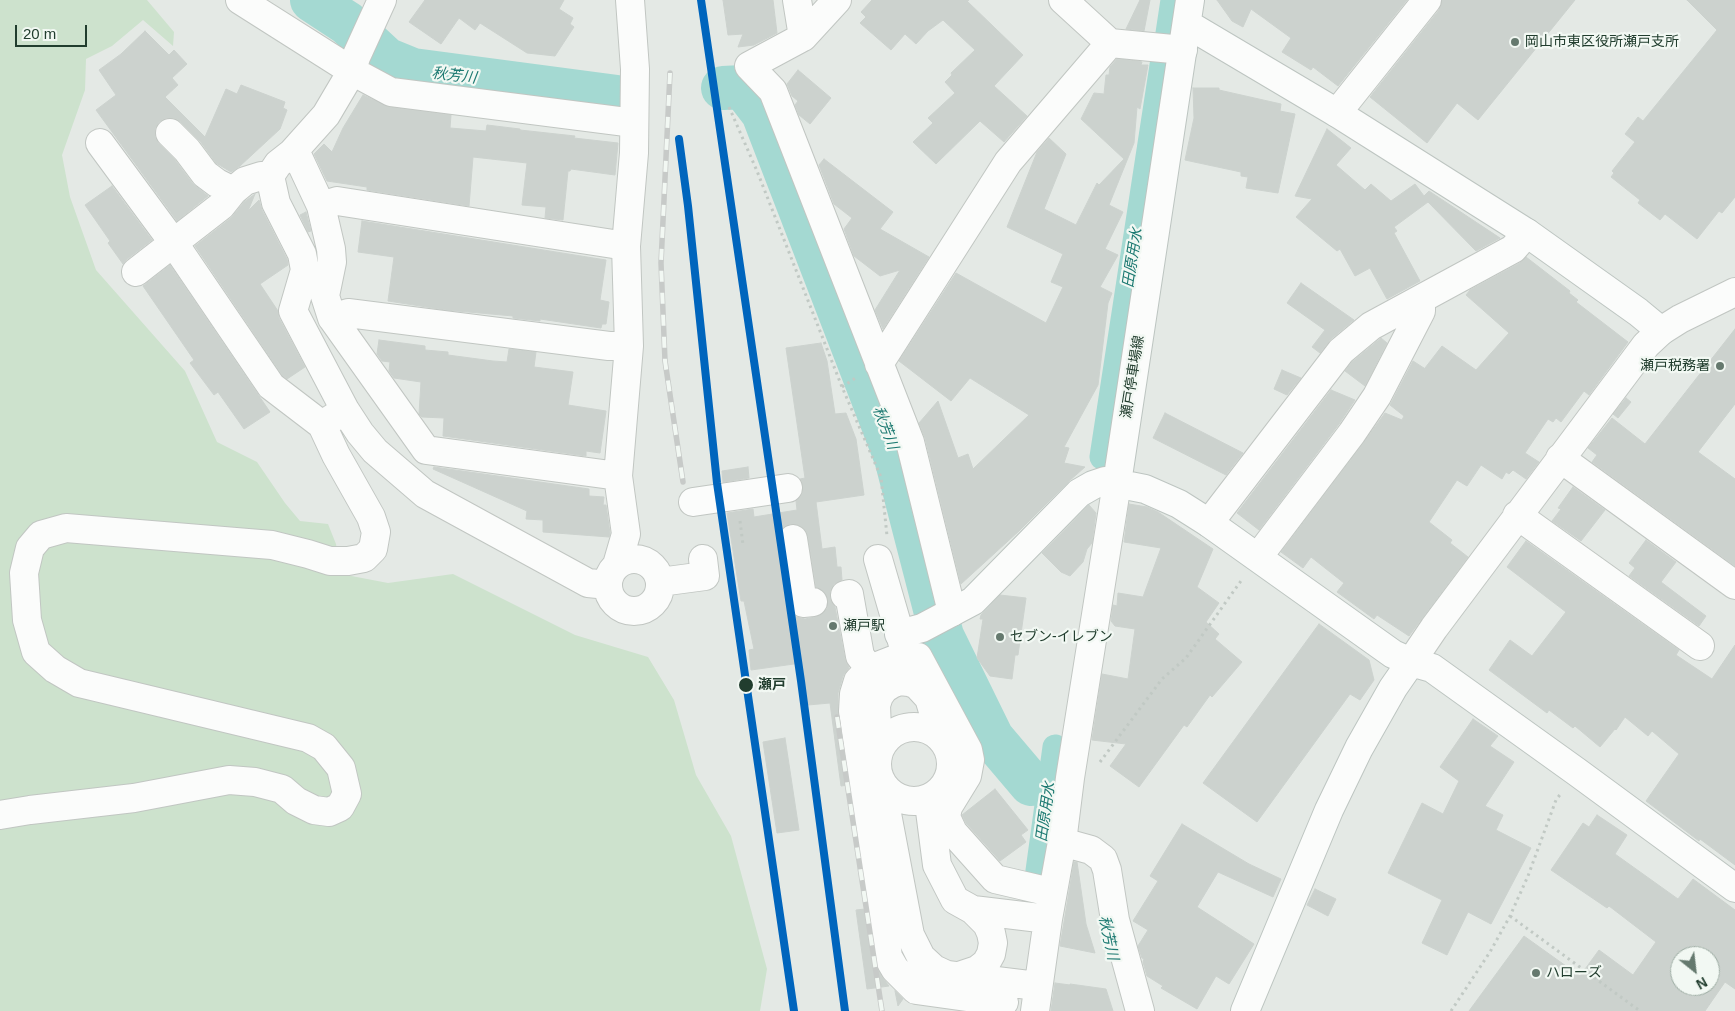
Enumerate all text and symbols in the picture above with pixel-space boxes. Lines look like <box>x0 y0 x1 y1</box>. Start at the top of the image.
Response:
scale bar <box>18 15 90 47</box>
text: 20 m <box>23 25 56 42</box>
place label: 岡山市東区役所瀬戸支所 <box>1525 34 1679 50</box>
marker: 岡山市東区役所瀬戸支所 <box>1509 36 1521 48</box>
water label: 秋芳川 <box>431 64 477 88</box>
water label: 田原用水 <box>1119 227 1147 289</box>
street label: 瀬戸停車場線 <box>1118 334 1148 420</box>
place label: 瀬戸税務署 <box>1640 358 1710 374</box>
marker: 瀬戸税務署 <box>1714 360 1726 372</box>
water label: 秋芳川 <box>869 404 901 452</box>
place label: 瀬戸駅 <box>843 618 885 634</box>
marker: 瀬戸駅 <box>827 620 839 632</box>
place label: セブン-イレブン <box>1010 629 1113 645</box>
marker: セブン-イレブン <box>994 631 1006 643</box>
marker: 瀬戸 <box>737 676 755 694</box>
place label: 瀬戸 <box>758 677 786 693</box>
water label: 田原用水 <box>1033 781 1059 843</box>
water label: 秋芳川 <box>1095 914 1121 962</box>
north arrow <box>1670 946 1720 996</box>
place label: ハローズ <box>1546 965 1602 981</box>
marker: ハローズ <box>1530 967 1542 979</box>
text: N <box>1693 974 1710 993</box>

